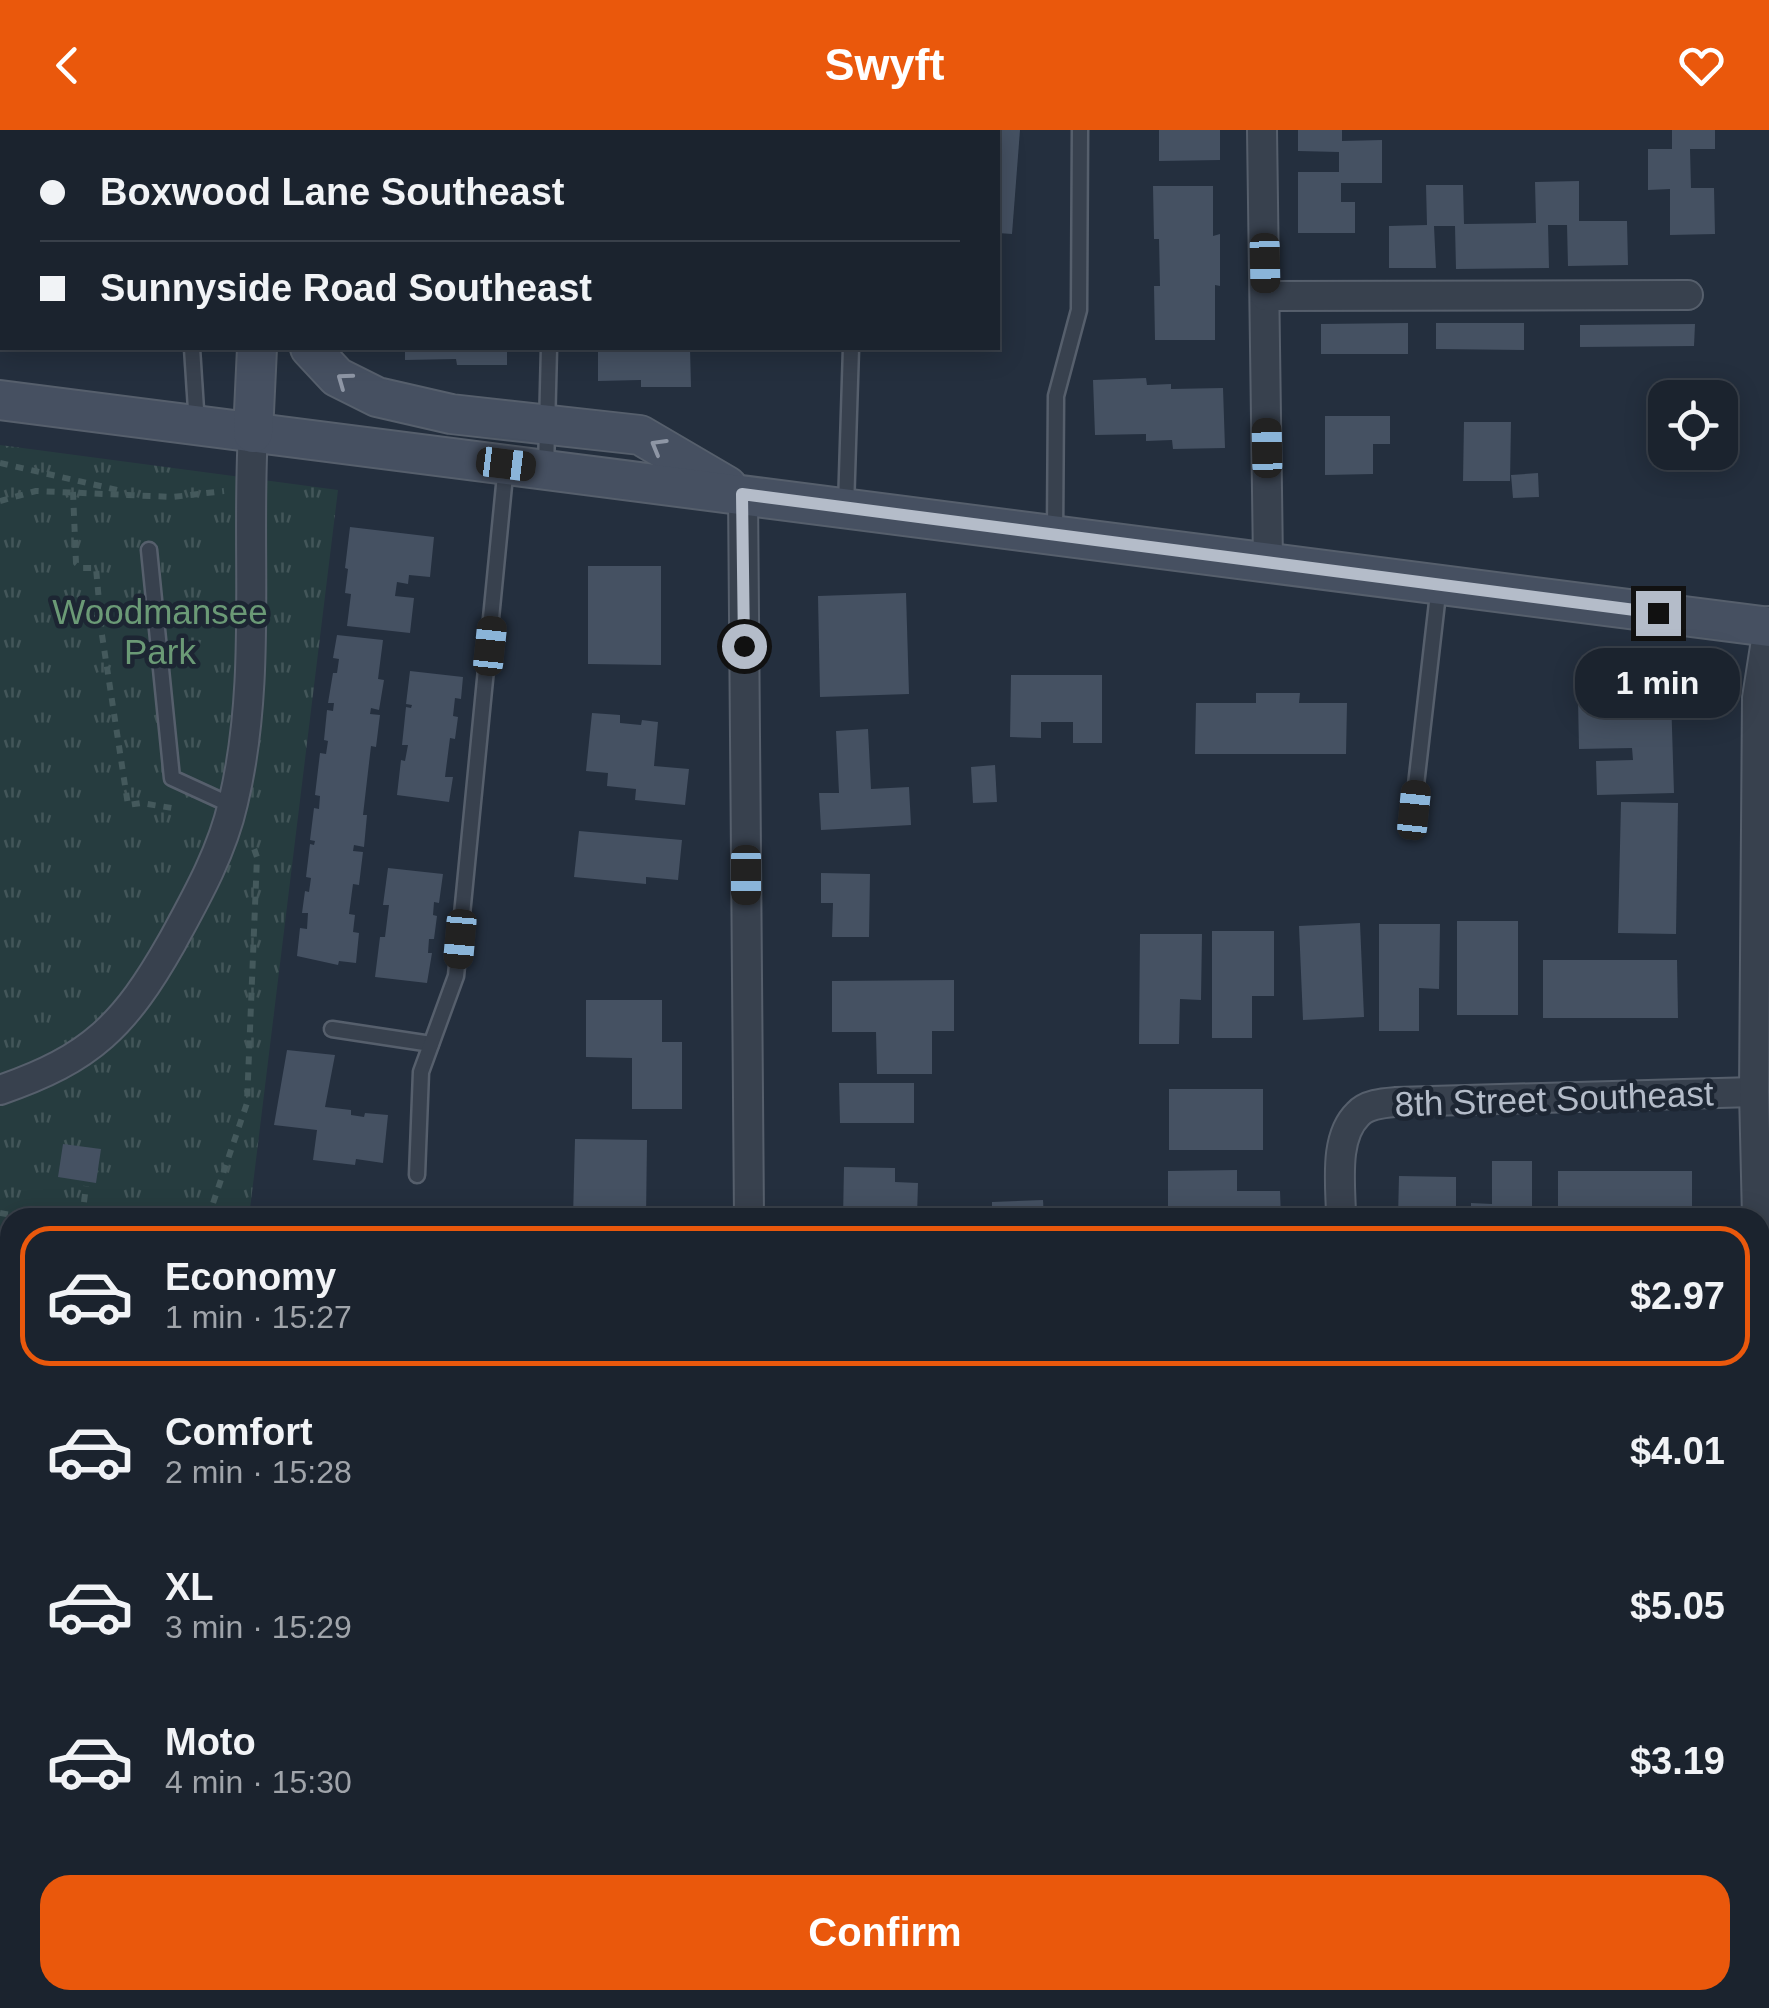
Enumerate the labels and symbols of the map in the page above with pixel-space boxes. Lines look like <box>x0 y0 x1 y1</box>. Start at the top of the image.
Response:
car <box>1249 233 1281 293</box>
one-way arrow <box>337 374 355 391</box>
car <box>1251 418 1283 478</box>
one-way arrow <box>651 439 669 458</box>
car <box>474 445 538 483</box>
route end <box>1636 591 1681 636</box>
park label: Woodmansee Park <box>52 592 268 671</box>
car <box>472 615 508 677</box>
route start <box>722 624 767 669</box>
callout: 1 min <box>1576 648 1740 718</box>
car <box>1396 779 1432 841</box>
car <box>731 845 761 905</box>
car <box>442 908 478 970</box>
street label: 8th Street Southeast <box>1394 1073 1714 1124</box>

